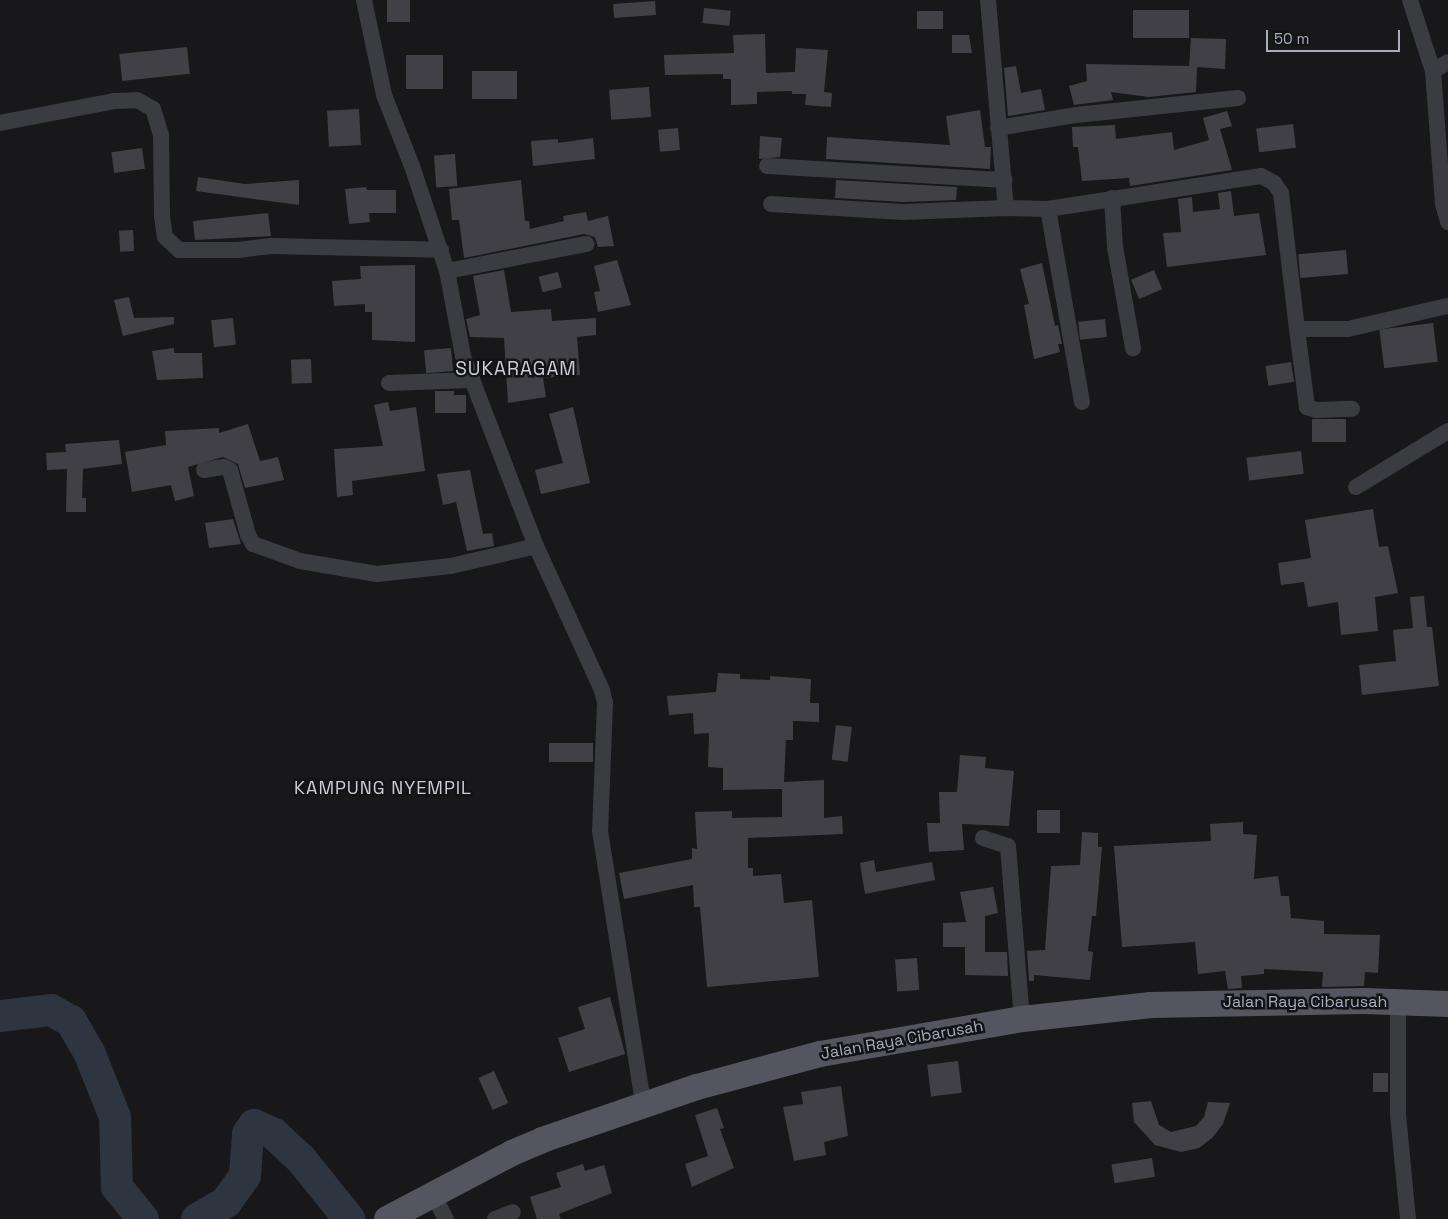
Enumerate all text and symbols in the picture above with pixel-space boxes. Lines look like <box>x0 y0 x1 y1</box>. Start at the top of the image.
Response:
scale bar <box>1268 20 1402 52</box>
text: 50 m <box>1274 29 1309 48</box>
district label: SUKARAGAM <box>454 358 578 380</box>
district label: KAMPUNG NYEMPIL <box>292 777 474 799</box>
street label: Jalan Raya Cibarusah <box>1223 992 1387 1012</box>
street label: Jalan Raya Cibarusah <box>819 1016 985 1064</box>

